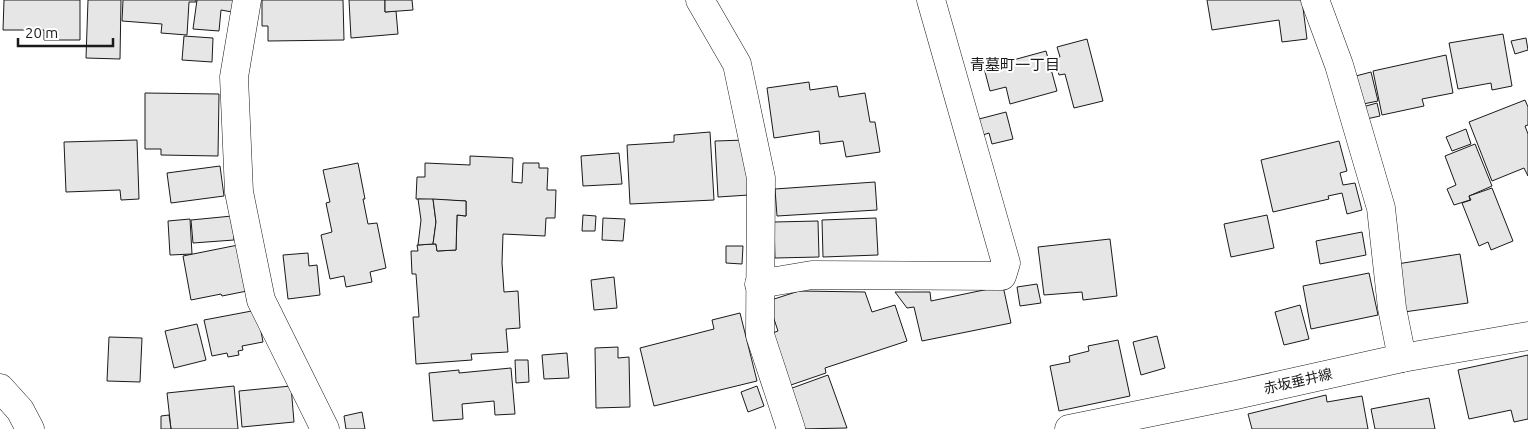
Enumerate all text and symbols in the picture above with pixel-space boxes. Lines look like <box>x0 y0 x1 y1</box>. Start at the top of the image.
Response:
scale bar <box>18 15 112 47</box>
text: 20 m <box>25 24 58 41</box>
district label: 青墓町一丁目 <box>970 56 1060 73</box>
street label: 赤坂垂井線 <box>1262 365 1334 397</box>

